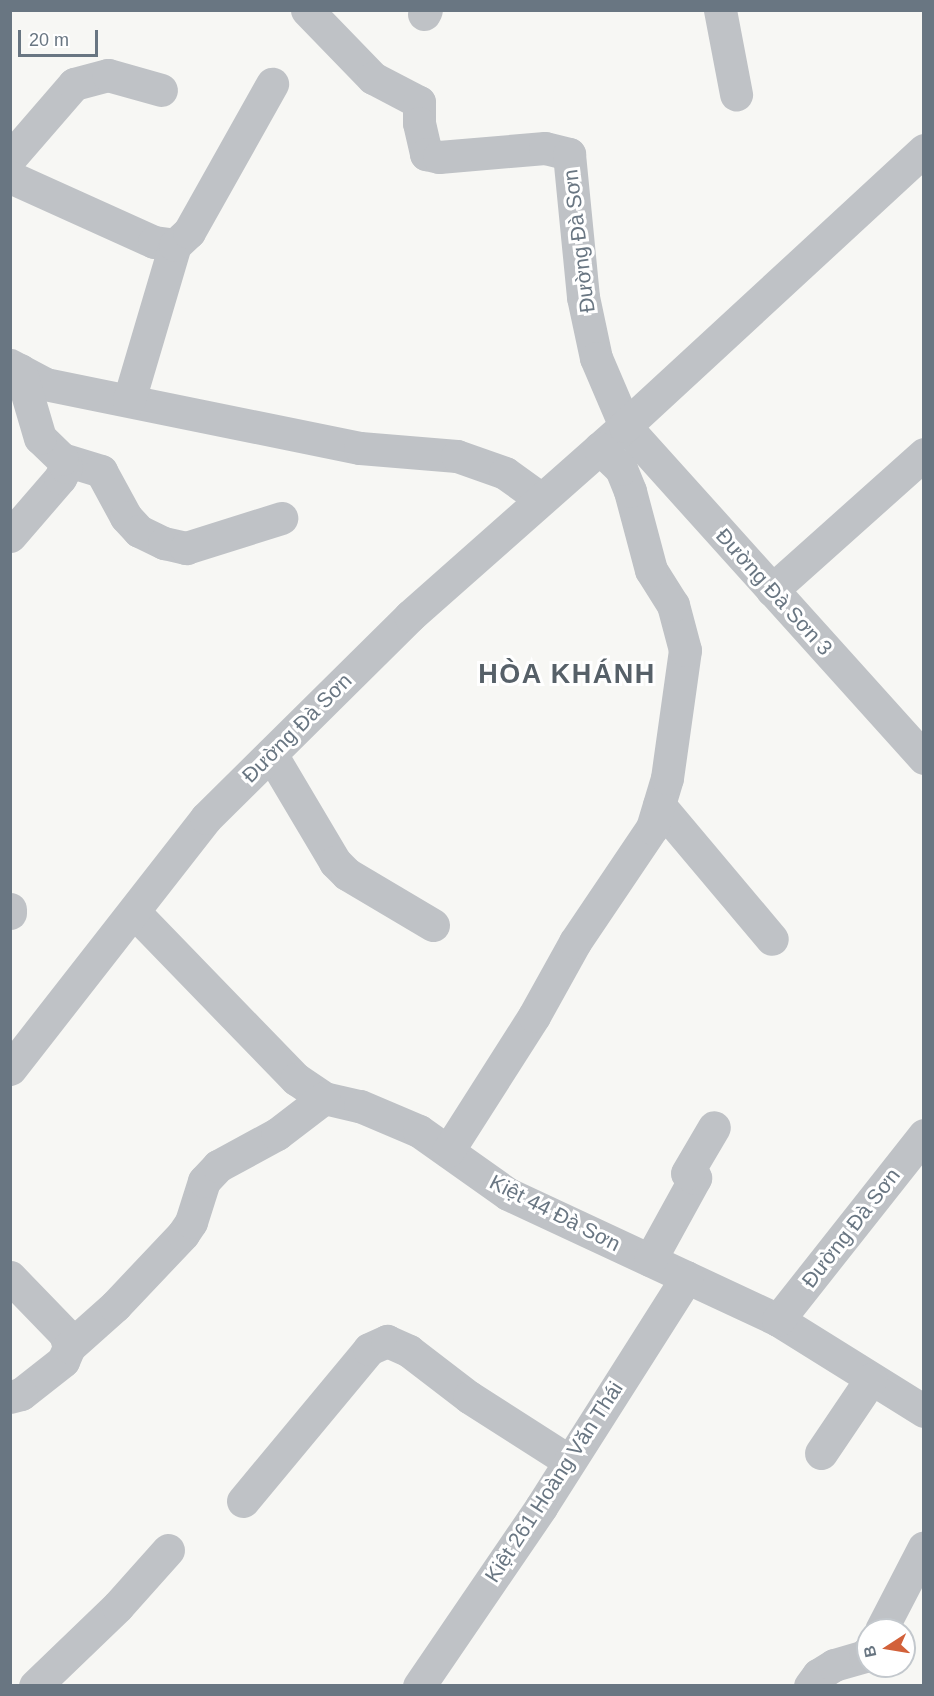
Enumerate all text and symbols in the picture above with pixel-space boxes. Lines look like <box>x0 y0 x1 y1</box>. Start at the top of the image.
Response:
scale bar <box>21 18 100 56</box>
text: 20 m <box>29 30 69 50</box>
street label: Đường Đà Sơn <box>558 168 600 314</box>
street label: Đường Đà Sơn 3 <box>710 523 838 661</box>
district label: HÒA KHÁNH <box>478 659 656 691</box>
street label: Đường Đà Sơn <box>237 668 357 788</box>
street label: Đường Đà Sơn <box>797 1163 905 1293</box>
street label: Kiệt 44 Đà Sơn <box>485 1169 625 1257</box>
street label: Kiệt 261 Hoàng Văn Thái <box>480 1377 628 1587</box>
north arrow <box>856 1618 916 1678</box>
text: B <box>860 1644 879 1659</box>

